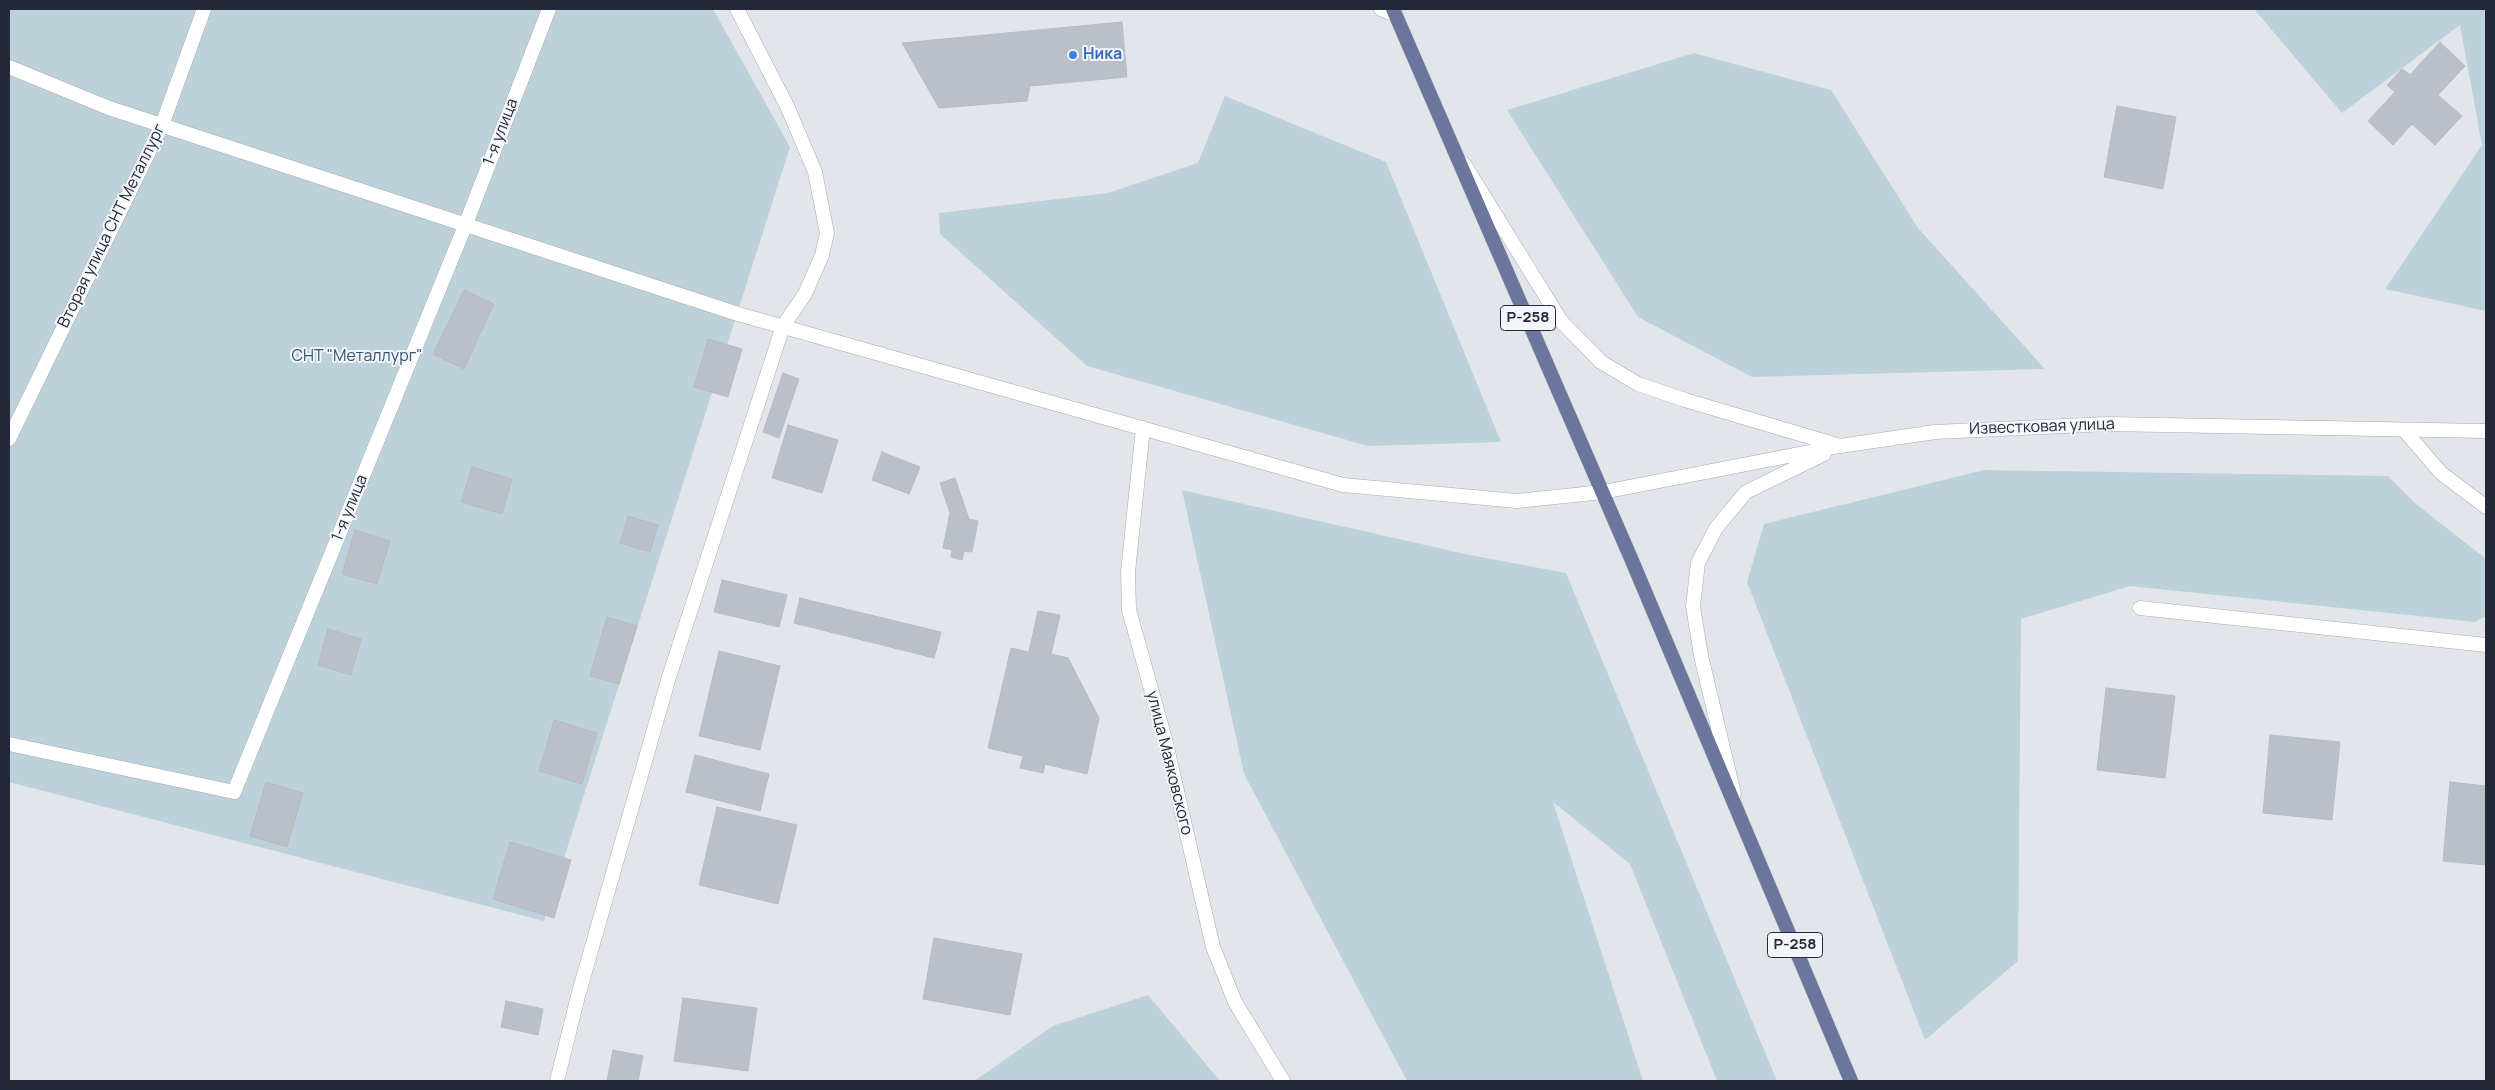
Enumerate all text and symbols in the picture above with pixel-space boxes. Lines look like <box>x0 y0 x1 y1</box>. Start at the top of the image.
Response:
place label: Ника <box>1083 45 1122 65</box>
marker: Ника <box>1067 49 1079 61</box>
street label: 1-я улица <box>479 96 523 168</box>
street label: Вторая улица СНТ Металлург <box>54 121 170 331</box>
road number: Р-258 <box>1500 306 1556 330</box>
park label: СНТ "Металлург" <box>292 347 422 367</box>
street label: Известковая улица <box>1969 415 2115 439</box>
street label: 1-я улица <box>328 472 372 544</box>
street label: улица Маяковского <box>1142 689 1196 837</box>
road number: Р-258 <box>1768 932 1822 958</box>

